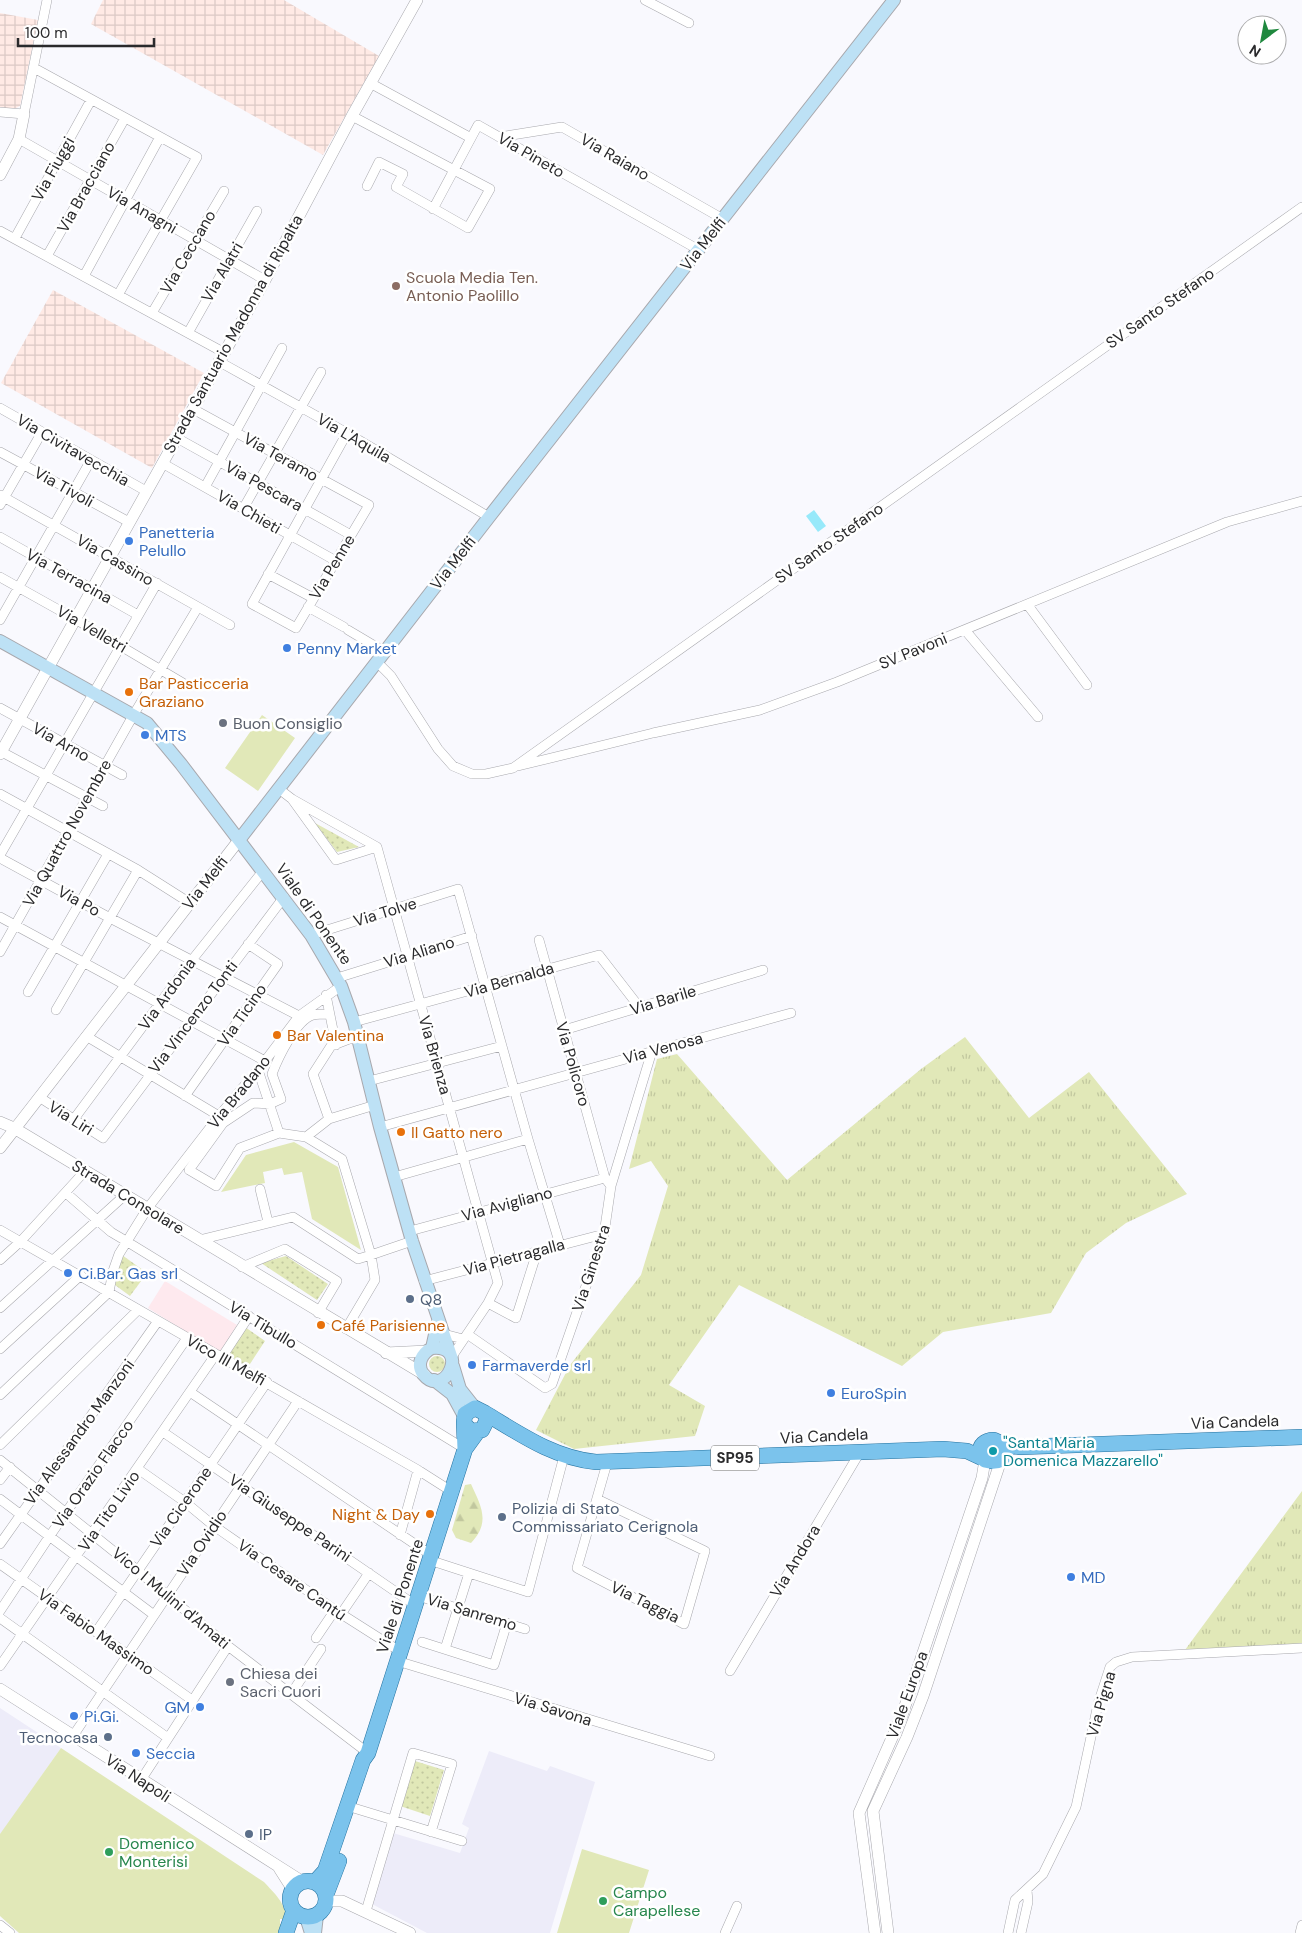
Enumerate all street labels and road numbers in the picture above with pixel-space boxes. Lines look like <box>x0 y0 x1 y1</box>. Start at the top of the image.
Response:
street label: Via Pineto <box>494 127 568 183</box>
street label: Via Raiano <box>577 129 653 185</box>
street label: Via Fiuggi <box>27 133 79 205</box>
street label: Via Bracciano <box>52 138 120 236</box>
street label: Via Anagni <box>103 181 181 239</box>
street label: Via Ceccano <box>155 206 221 298</box>
street label: Strada Santuario Madonna di Ripalta <box>158 211 308 457</box>
street label: Via Melfi <box>675 213 731 275</box>
street label: Via Alatri <box>196 238 248 306</box>
street label: SV Santo Stefano <box>1102 263 1218 353</box>
street label: Via L'Aquila <box>313 408 395 468</box>
street label: Via Civitavecchia <box>13 409 133 491</box>
street label: Via Teramo <box>240 428 322 486</box>
street label: Via Pescara <box>221 456 307 516</box>
street label: Via Tivoli <box>30 462 98 512</box>
street label: Via Chieti <box>213 485 285 539</box>
street label: SV Santo Stefano <box>771 498 887 588</box>
street label: Via Cassino <box>72 529 158 591</box>
street label: Via Penne <box>304 530 360 604</box>
street label: Via Melfi <box>425 532 481 594</box>
street label: Via Terracina <box>22 544 116 608</box>
street label: Via Velletri <box>53 600 131 658</box>
street label: SV Pavoni <box>876 628 950 674</box>
street label: Via Arno <box>28 718 94 766</box>
street label: Via Quattro Novembre <box>18 755 116 911</box>
street label: Via Melfi <box>177 852 233 914</box>
street label: Viale di Ponente <box>271 859 357 969</box>
street label: Via Po <box>54 881 104 921</box>
street label: Via Tolve <box>351 892 419 932</box>
street label: Via Aliano <box>381 931 457 973</box>
street label: Via Ardonia <box>134 953 200 1035</box>
street label: Via Vincenzo Tonti <box>144 956 242 1078</box>
street label: Via Bernalda <box>462 957 556 1003</box>
street label: Via Ticino <box>213 979 271 1051</box>
street label: Via Barile <box>627 980 699 1020</box>
street label: Via Brienza <box>414 1013 456 1097</box>
street label: Via Policoro <box>551 1019 595 1109</box>
street label: Via Venosa <box>621 1027 705 1069</box>
street label: Via Bradano <box>203 1051 275 1133</box>
street label: Via Liri <box>44 1096 98 1140</box>
street label: Strada Consolare <box>68 1155 188 1239</box>
street label: Via Avigliano <box>459 1182 555 1226</box>
street label: Via Ginestra <box>567 1222 615 1314</box>
street label: Via Pietragalla <box>461 1233 567 1281</box>
street label: Via Tibullo <box>225 1296 301 1354</box>
street label: Vico III Melfi <box>182 1329 270 1391</box>
street label: Via Alessandro Manzoni <box>19 1355 139 1509</box>
street label: Via Candela <box>1191 1410 1279 1434</box>
street label: Via Orazio Flacco <box>48 1416 138 1532</box>
street label: Via Candela <box>779 1423 869 1449</box>
road number: SP95 <box>711 1446 759 1470</box>
street label: Via Cicerone <box>145 1462 217 1552</box>
street label: Via Tito Livio <box>73 1466 145 1556</box>
street label: Via Giuseppe Parini <box>225 1469 355 1567</box>
street label: Via Ovidio <box>172 1506 232 1580</box>
street label: Via Andora <box>765 1521 825 1601</box>
street label: Via Cesare Cantú <box>233 1535 351 1625</box>
street label: Viale di Ponente <box>372 1536 428 1656</box>
street label: Vico I Mulini d'Amati <box>108 1542 234 1654</box>
street label: Via Taggia <box>607 1576 683 1628</box>
street label: Via Fabio Massimo <box>34 1584 158 1680</box>
street label: Via Sanremo <box>424 1588 520 1636</box>
street label: Viale Europa <box>881 1648 933 1742</box>
street label: Via Pigna <box>1082 1669 1120 1739</box>
street label: Via Savona <box>511 1687 595 1731</box>
street label: Via Napoli <box>101 1749 175 1807</box>

